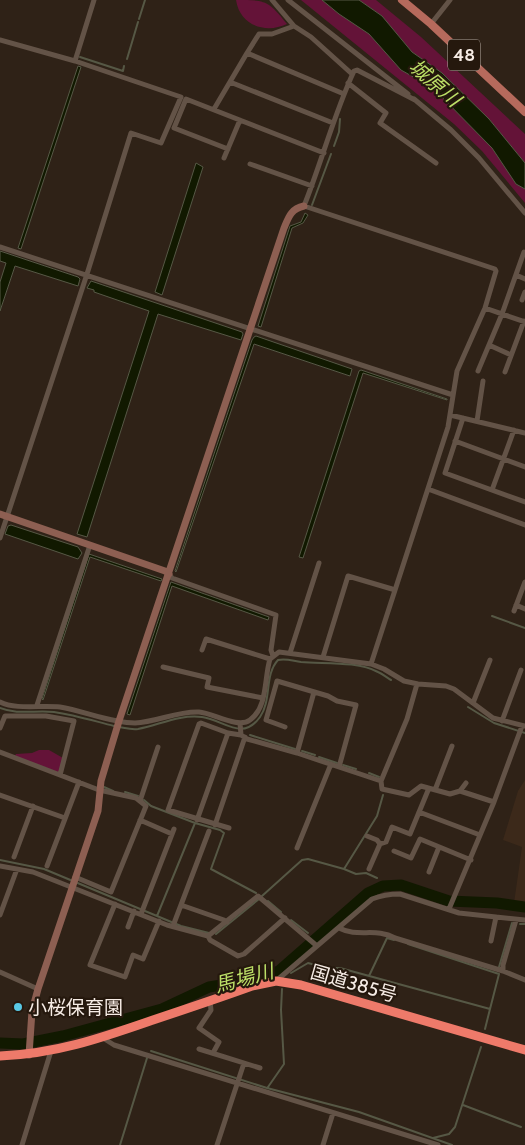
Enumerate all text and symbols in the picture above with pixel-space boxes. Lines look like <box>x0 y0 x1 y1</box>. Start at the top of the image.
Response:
road number: 48 <box>448 40 480 70</box>
water label: 城原川 <box>404 54 467 113</box>
water label: 馬場川 <box>212 958 278 997</box>
street label: 国道385号 <box>308 960 400 1007</box>
place label: 小桜保育園 <box>28 996 123 1019</box>
marker: 小桜保育園 <box>12 1001 24 1013</box>

